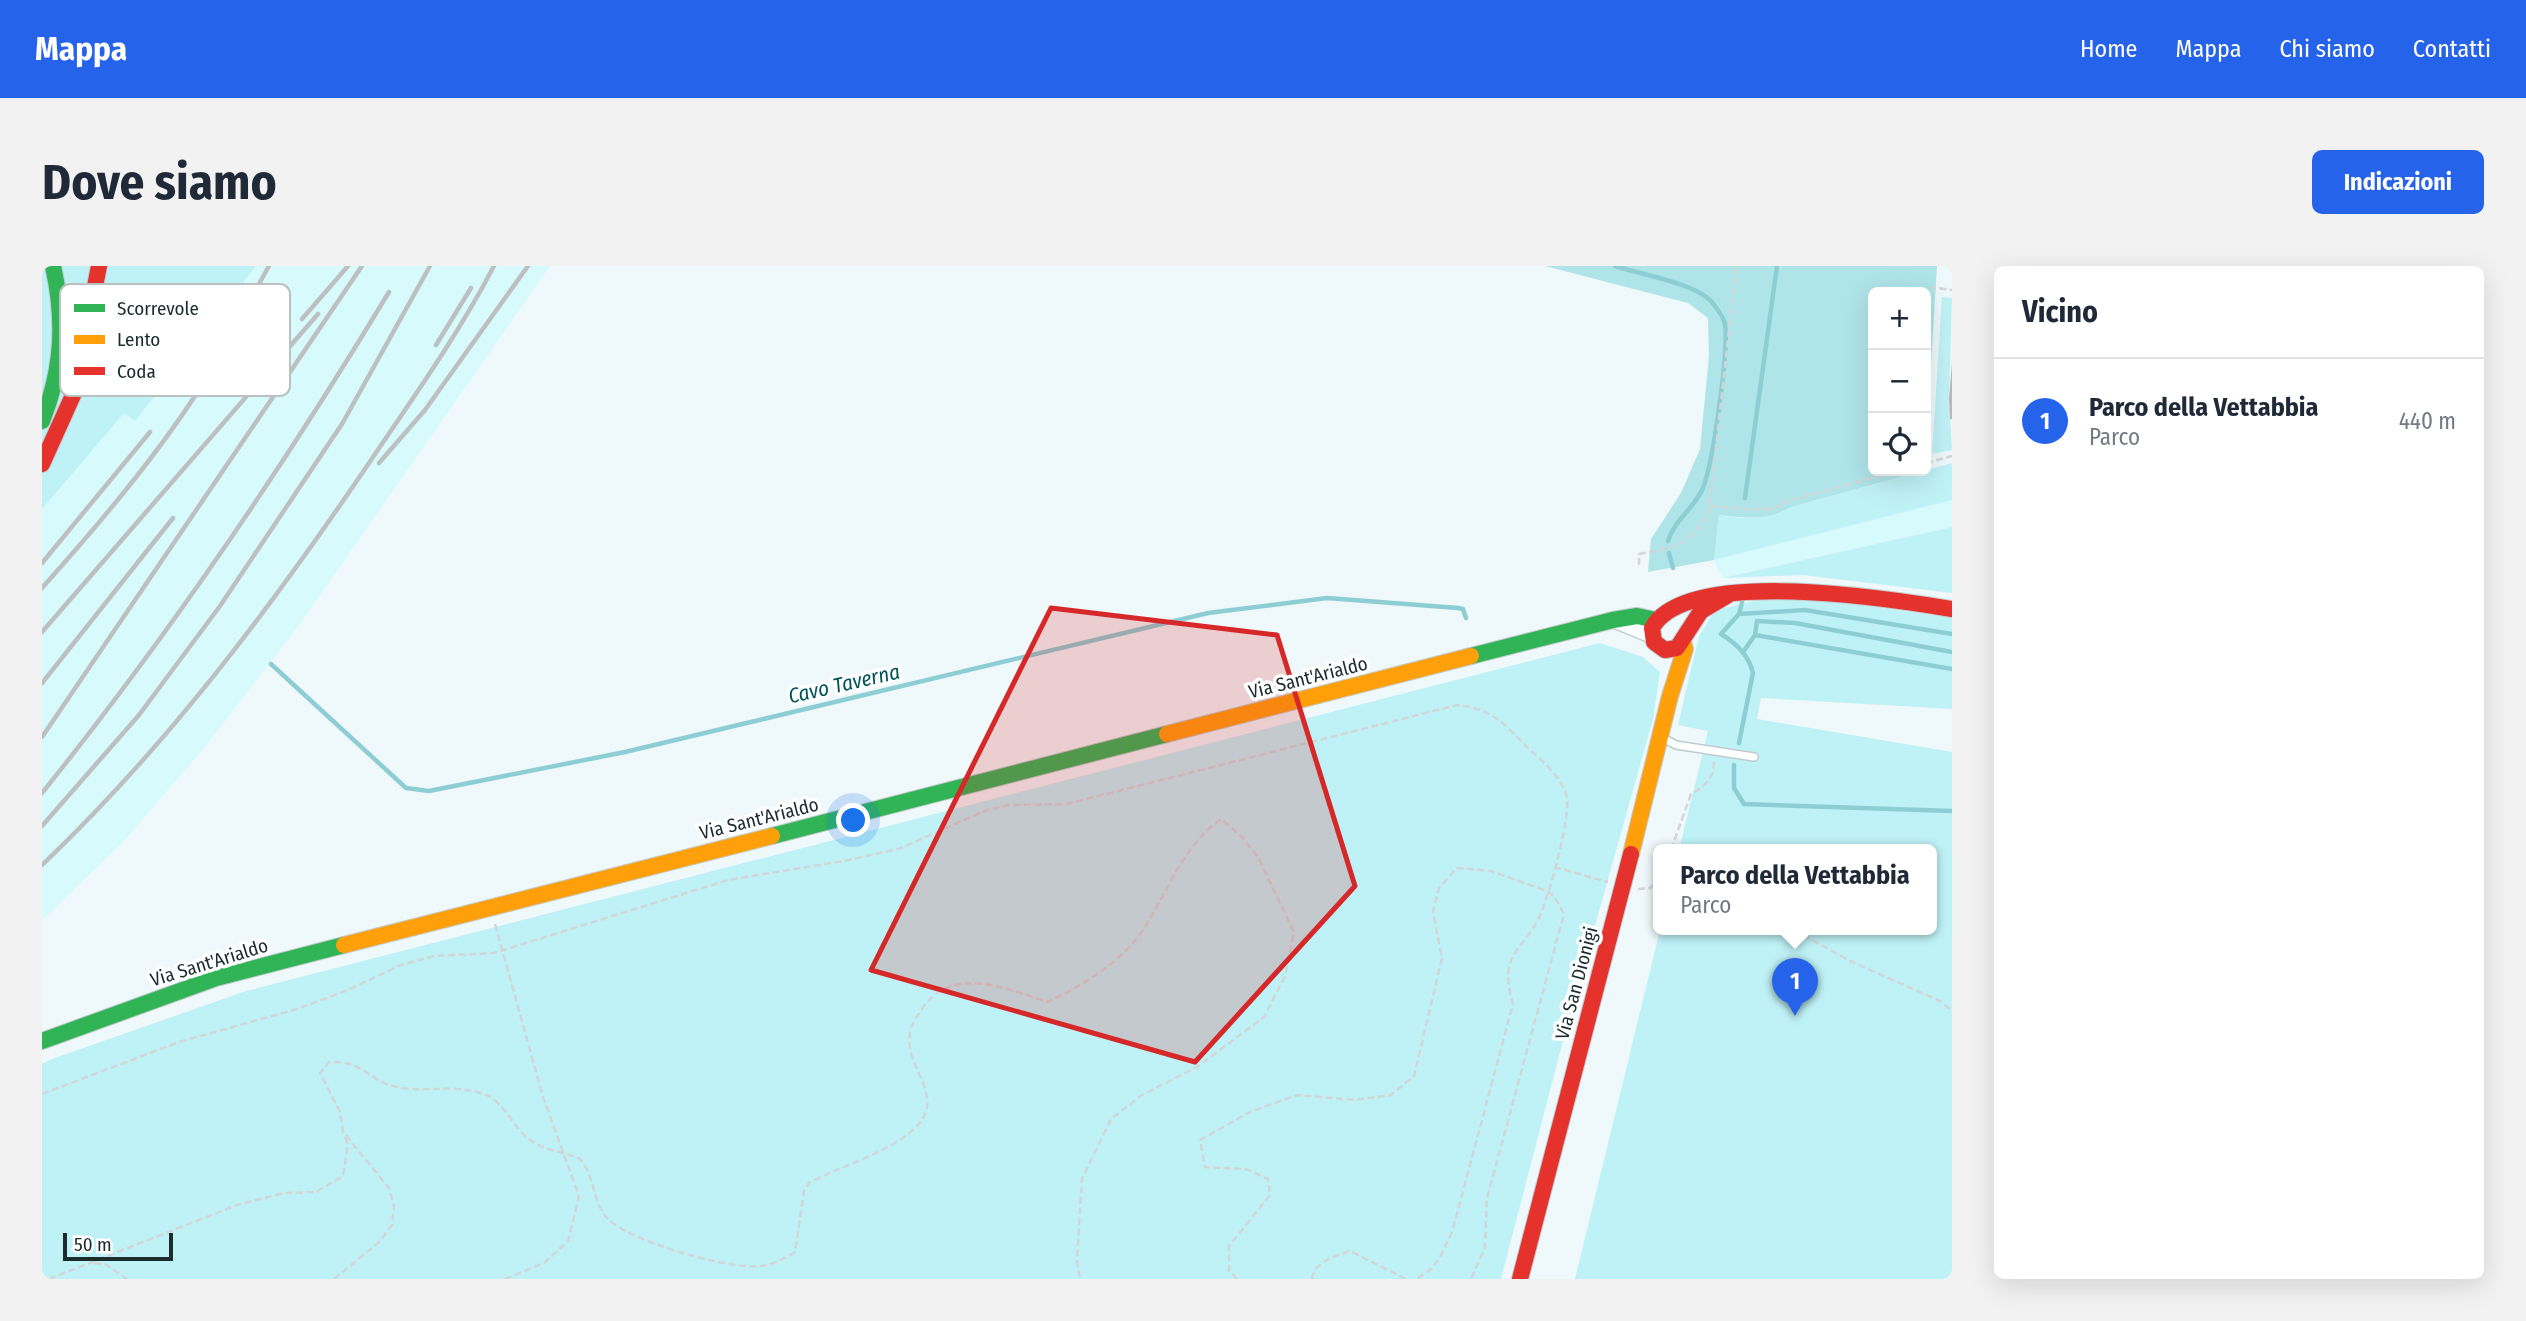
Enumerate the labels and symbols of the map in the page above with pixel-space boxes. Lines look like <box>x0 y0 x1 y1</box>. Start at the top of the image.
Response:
legend <box>60 284 290 396</box>
text: Scorrevole <box>117 297 199 320</box>
text: Lento <box>117 328 160 351</box>
text: Coda <box>117 360 156 383</box>
street label: Via Sant'Arialdo <box>1246 652 1370 703</box>
water label: Cavo Taverna <box>786 659 902 709</box>
street label: Via Sant'Arialdo <box>697 793 821 844</box>
your location <box>836 803 870 837</box>
street label: Via San Dionigi <box>1550 924 1603 1042</box>
street label: Via Sant'Arialdo <box>148 934 271 991</box>
pin: 1 <box>1772 958 1818 1016</box>
scale bar <box>63 1230 173 1262</box>

